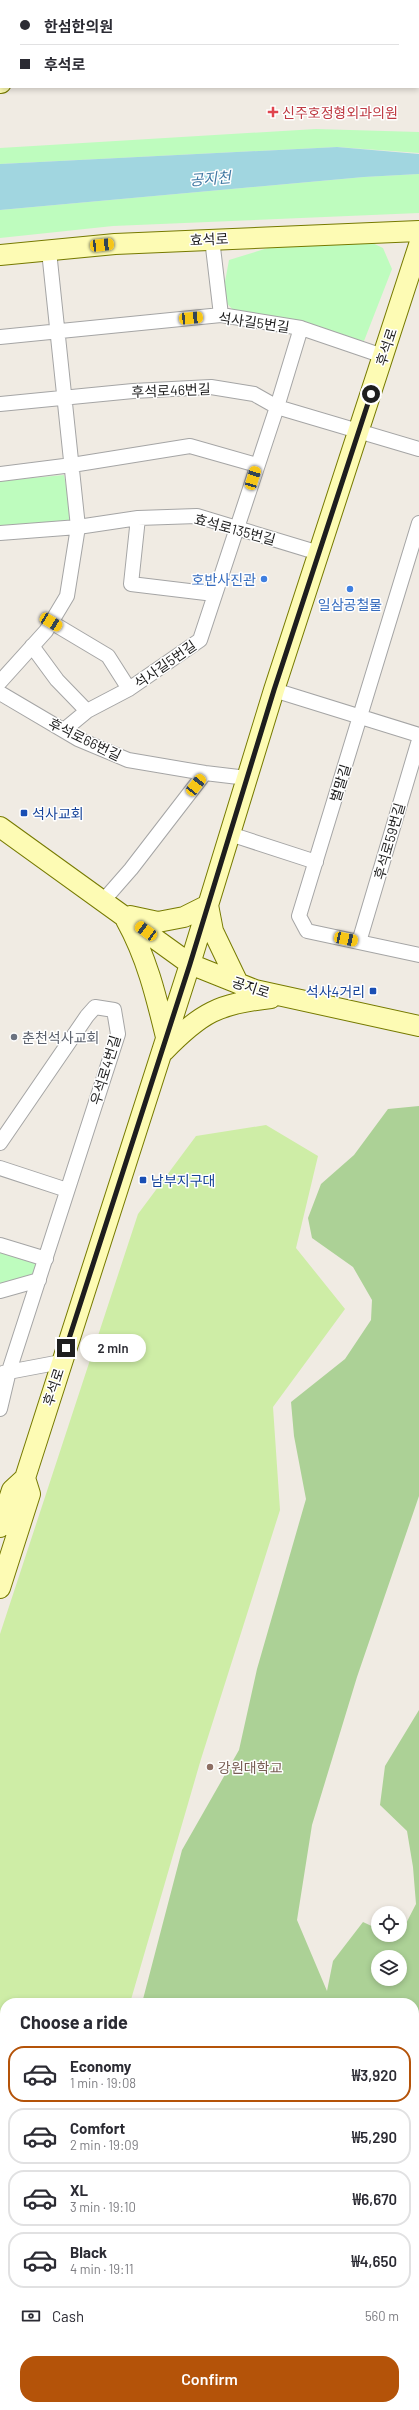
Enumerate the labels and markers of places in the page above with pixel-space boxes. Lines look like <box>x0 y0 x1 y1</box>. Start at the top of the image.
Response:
place label: 신주호정형외과의원 <box>282 104 398 121</box>
marker: 신주호정형외과의원 <box>267 106 279 118</box>
place label: 호반사진관 <box>192 571 256 588</box>
marker: 호반사진관 <box>259 574 269 584</box>
marker: 일삼공철물 <box>345 584 355 594</box>
place label: 일삼공철물 <box>318 596 382 613</box>
place label: 석사교회 <box>32 805 84 822</box>
marker: 석사교회 <box>19 808 29 818</box>
place label: 석사4거리 <box>306 983 365 1000</box>
marker: 석사4거리 <box>368 986 378 996</box>
place label: 춘천석사교회 <box>22 1029 99 1046</box>
marker: 춘천석사교회 <box>9 1032 19 1042</box>
place label: 남부지구대 <box>151 1172 215 1189</box>
marker: 남부지구대 <box>138 1175 148 1185</box>
place label: 강원대학교 <box>218 1759 283 1776</box>
marker: 강원대학교 <box>205 1762 215 1772</box>

